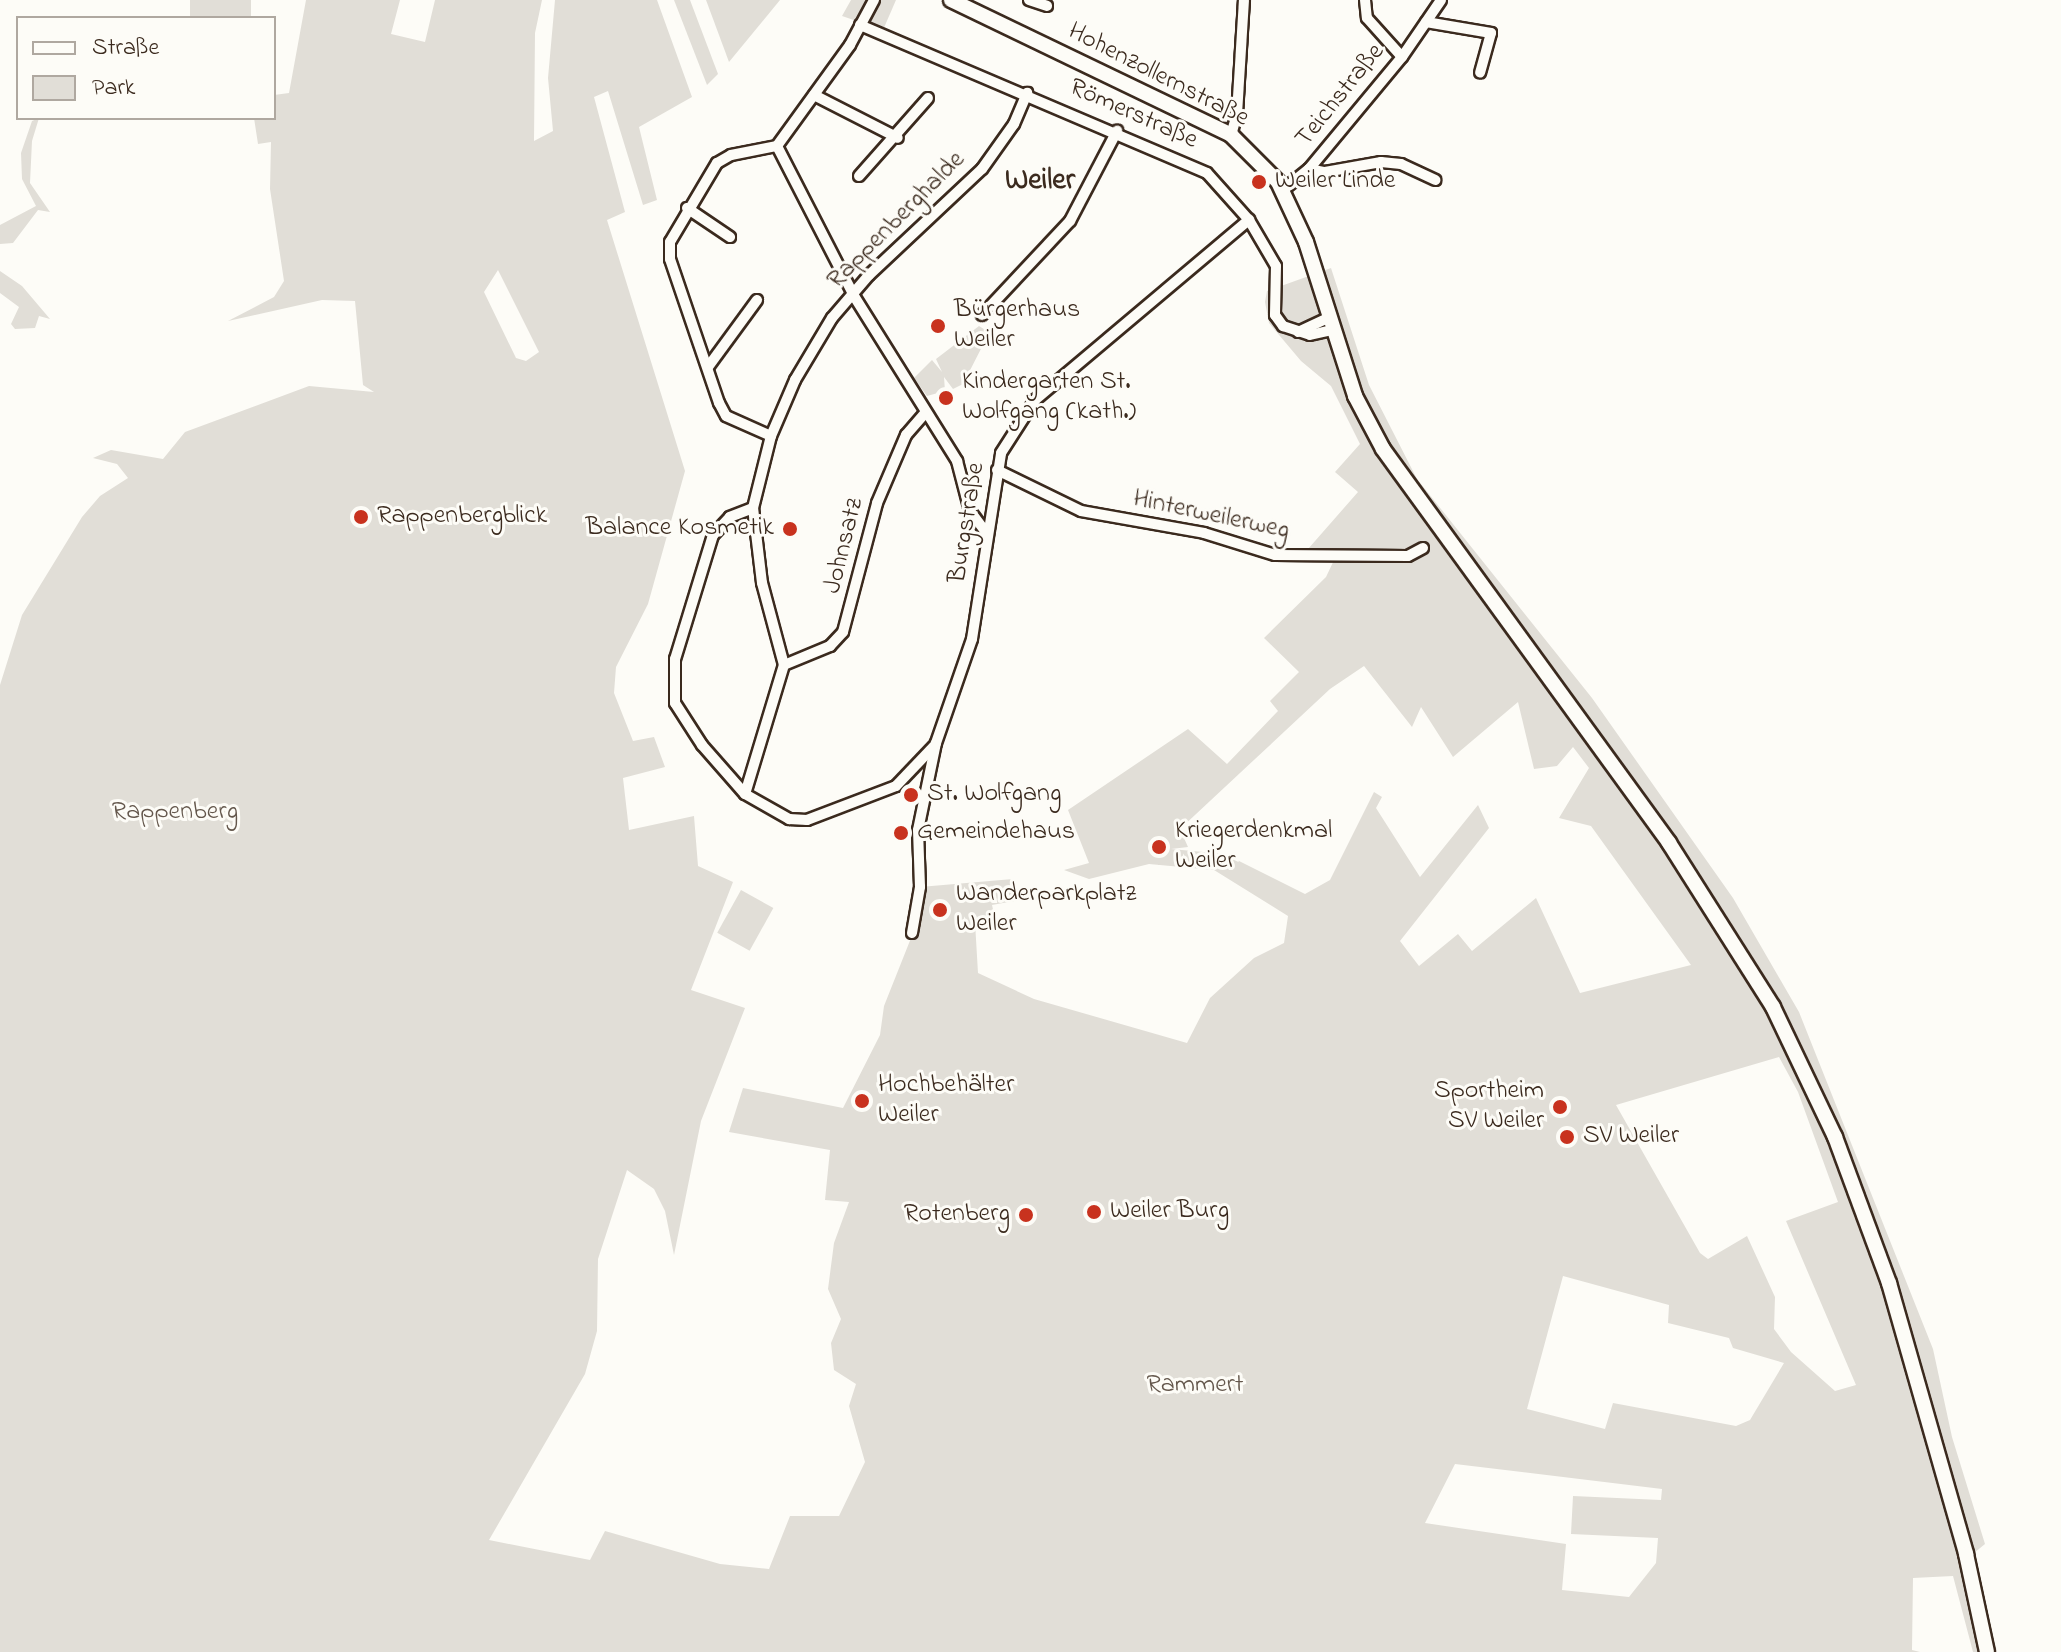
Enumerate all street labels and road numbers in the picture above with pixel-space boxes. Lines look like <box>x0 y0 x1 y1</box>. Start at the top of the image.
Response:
street label: Hohenzollernstraße <box>1062 17 1254 135</box>
street label: Teichstraße <box>1290 38 1392 154</box>
street label: Römerstraße <box>1064 73 1202 157</box>
street label: Rappenberghalde <box>822 146 972 296</box>
street label: Burgstraße <box>943 461 993 585</box>
street label: Hinterweilerweg <box>1130 484 1292 548</box>
street label: Johnsatz <box>818 495 872 597</box>

